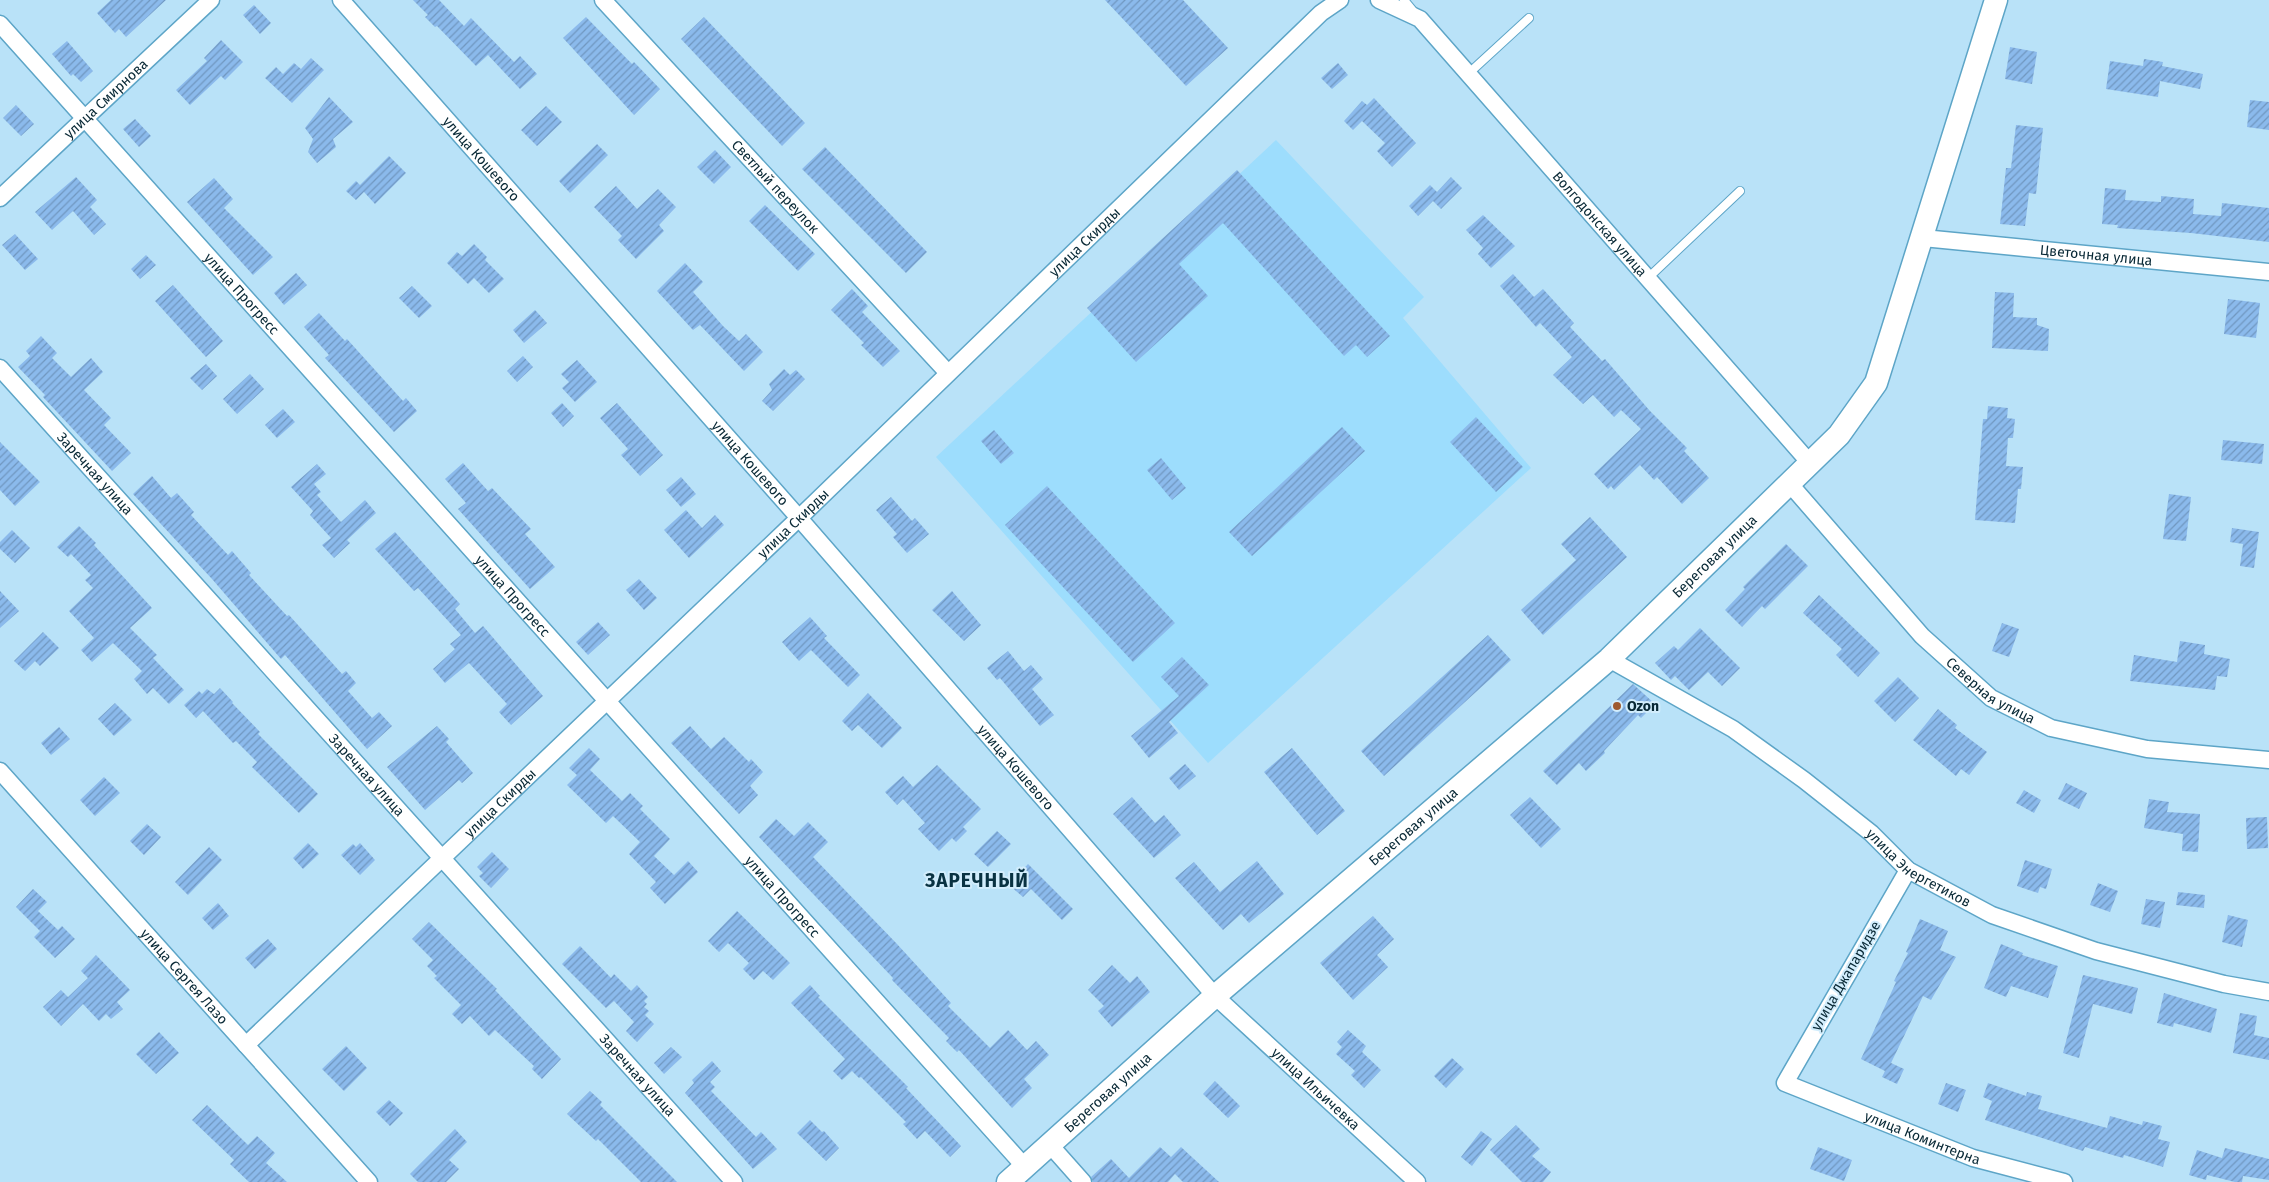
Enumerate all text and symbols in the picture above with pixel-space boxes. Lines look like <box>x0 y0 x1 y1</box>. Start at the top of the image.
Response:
street label: улица Смирнова <box>60 55 151 142</box>
street label: улица Кошевого <box>439 113 523 205</box>
street label: Светлый переулок <box>728 136 823 237</box>
street label: Волгодонская улица <box>1549 168 1651 280</box>
street label: улица Скирды <box>1045 204 1124 280</box>
street label: Цветочная улица <box>2039 241 2153 269</box>
street label: улица Прогресс <box>201 249 283 338</box>
street label: улица Кошевого <box>708 417 792 509</box>
street label: Заречная улица <box>54 429 137 518</box>
street label: улица Скирды <box>754 485 832 561</box>
street label: Береговая улица <box>1669 511 1760 601</box>
street label: улица Прогресс <box>472 551 554 640</box>
street label: Северная улица <box>1943 653 2038 727</box>
place label: Ozon <box>1627 698 1659 715</box>
marker: Ozon <box>1611 700 1623 712</box>
street label: улица Кошевого <box>974 721 1058 814</box>
street label: Заречная улица <box>325 730 408 820</box>
street label: улица Скирды <box>461 765 539 841</box>
street label: Береговая улица <box>1365 784 1461 869</box>
street label: улица Энергетиков <box>1863 825 1974 911</box>
street label: улица Прогресс <box>741 852 824 941</box>
district label: ЗАРЕЧНЫЙ <box>924 868 1029 892</box>
street label: улица Джапаридзе <box>1808 918 1884 1034</box>
street label: улица Сергея Лазо <box>137 925 232 1028</box>
street label: Заречная улица <box>596 1030 679 1120</box>
street label: улица Ильичевка <box>1268 1044 1363 1134</box>
street label: Береговая улица <box>1061 1049 1155 1136</box>
street label: улица Коминтерна <box>1862 1107 1982 1168</box>

